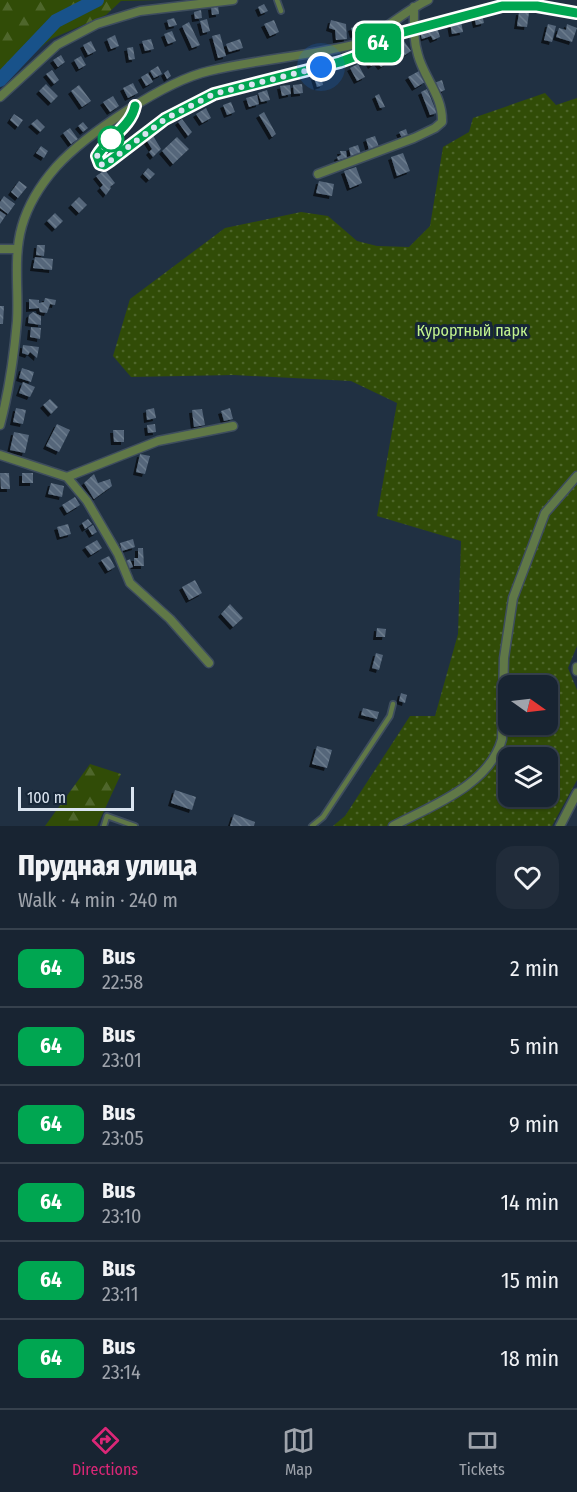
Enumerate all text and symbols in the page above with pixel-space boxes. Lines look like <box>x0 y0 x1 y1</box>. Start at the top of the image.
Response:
line badge: 64 <box>351 24 405 63</box>
text: 64 <box>367 30 389 56</box>
your location <box>306 52 336 82</box>
unlabelled marker <box>98 126 124 152</box>
park label: Курортный парк <box>417 321 528 340</box>
north arrow <box>498 675 558 735</box>
map controls <box>498 675 558 807</box>
button: layers <box>498 747 558 807</box>
scale bar <box>18 784 134 812</box>
text: 100 m <box>27 788 66 807</box>
button: heart <box>496 846 559 909</box>
text: Прудная улица <box>18 849 197 882</box>
text: Walk · 4 min · 240 m <box>18 888 178 912</box>
text: Bus <box>102 943 135 970</box>
text: 64 <box>40 955 62 981</box>
text: 2 min <box>510 955 559 982</box>
text: 22:58 <box>102 970 143 994</box>
text: Bus <box>102 1021 135 1048</box>
text: 64 <box>40 1033 62 1059</box>
text: 5 min <box>510 1033 559 1060</box>
text: 23:01 <box>102 1048 142 1072</box>
text: Bus <box>102 1099 135 1126</box>
text: 64 <box>40 1111 62 1137</box>
text: 9 min <box>509 1111 559 1138</box>
text: 23:05 <box>102 1126 144 1150</box>
text: Bus <box>102 1177 135 1204</box>
text: 64 <box>40 1189 62 1215</box>
text: 14 min <box>501 1189 559 1216</box>
text: 23:10 <box>102 1204 141 1228</box>
text: Bus <box>102 1255 135 1282</box>
text: 64 <box>40 1267 62 1293</box>
text: 15 min <box>501 1267 559 1294</box>
text: 23:11 <box>102 1282 139 1306</box>
text: Bus <box>102 1333 135 1360</box>
text: 64 <box>40 1345 62 1371</box>
text: 18 min <box>500 1345 559 1372</box>
text: 23:14 <box>102 1360 141 1384</box>
tab: Directions <box>72 1424 138 1479</box>
tab: Map <box>282 1424 315 1479</box>
tab: Tickets <box>459 1424 505 1479</box>

